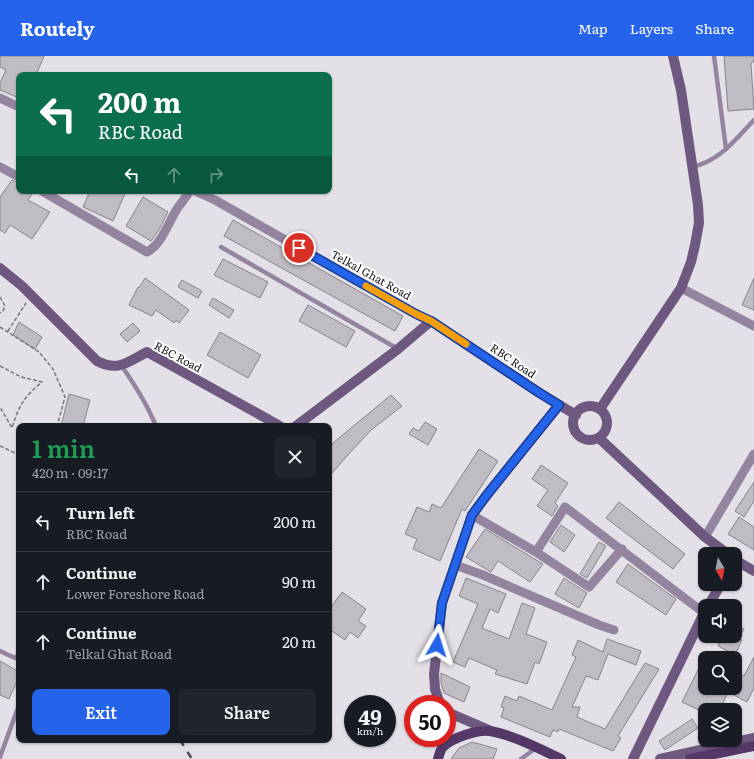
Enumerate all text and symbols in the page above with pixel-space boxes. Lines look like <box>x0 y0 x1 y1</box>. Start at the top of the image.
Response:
text: Routely <box>20 14 95 42</box>
text: Map <box>578 18 608 38</box>
text: Layers <box>630 18 673 38</box>
text: Share <box>695 18 734 38</box>
text: 200 m <box>98 80 181 122</box>
icon: left <box>32 88 84 140</box>
text: RBC Road <box>98 118 183 145</box>
icon: left <box>121 164 143 186</box>
icon: ahead <box>163 164 185 186</box>
icon: right <box>205 164 227 186</box>
pin <box>282 231 316 265</box>
icon: arrive <box>288 237 310 259</box>
street label: Telkal Ghat Road <box>328 245 415 303</box>
street label: RBC Road <box>152 337 205 375</box>
street label: RBC Road <box>488 339 540 381</box>
text: 1 min <box>32 430 95 465</box>
button: close <box>274 436 316 478</box>
text: 420 m · 09:17 <box>32 463 108 482</box>
text: Turn left <box>66 501 135 524</box>
text: 200 m <box>274 510 316 533</box>
icon: left <box>32 511 54 533</box>
text: RBC Road <box>66 524 127 543</box>
north arrow <box>698 547 742 591</box>
map controls <box>698 547 742 747</box>
text: Continue <box>66 561 136 584</box>
text: 90 m <box>282 570 316 593</box>
icon: ahead <box>32 571 54 593</box>
text: Lower Foreshore Road <box>66 584 204 603</box>
button: sound <box>698 599 742 643</box>
text: Continue <box>66 621 136 644</box>
position arrow <box>416 624 458 666</box>
text: 20 m <box>282 630 316 653</box>
icon: ahead <box>32 631 54 653</box>
text: Telkal Ghat Road <box>66 644 172 663</box>
button: search <box>698 651 742 695</box>
button: Exit <box>32 689 170 735</box>
button: Share <box>178 689 316 735</box>
speed limit sign: 50 <box>404 695 456 747</box>
text: 49 <box>358 701 382 731</box>
button: layers <box>698 703 742 747</box>
text: km/h <box>357 723 383 738</box>

